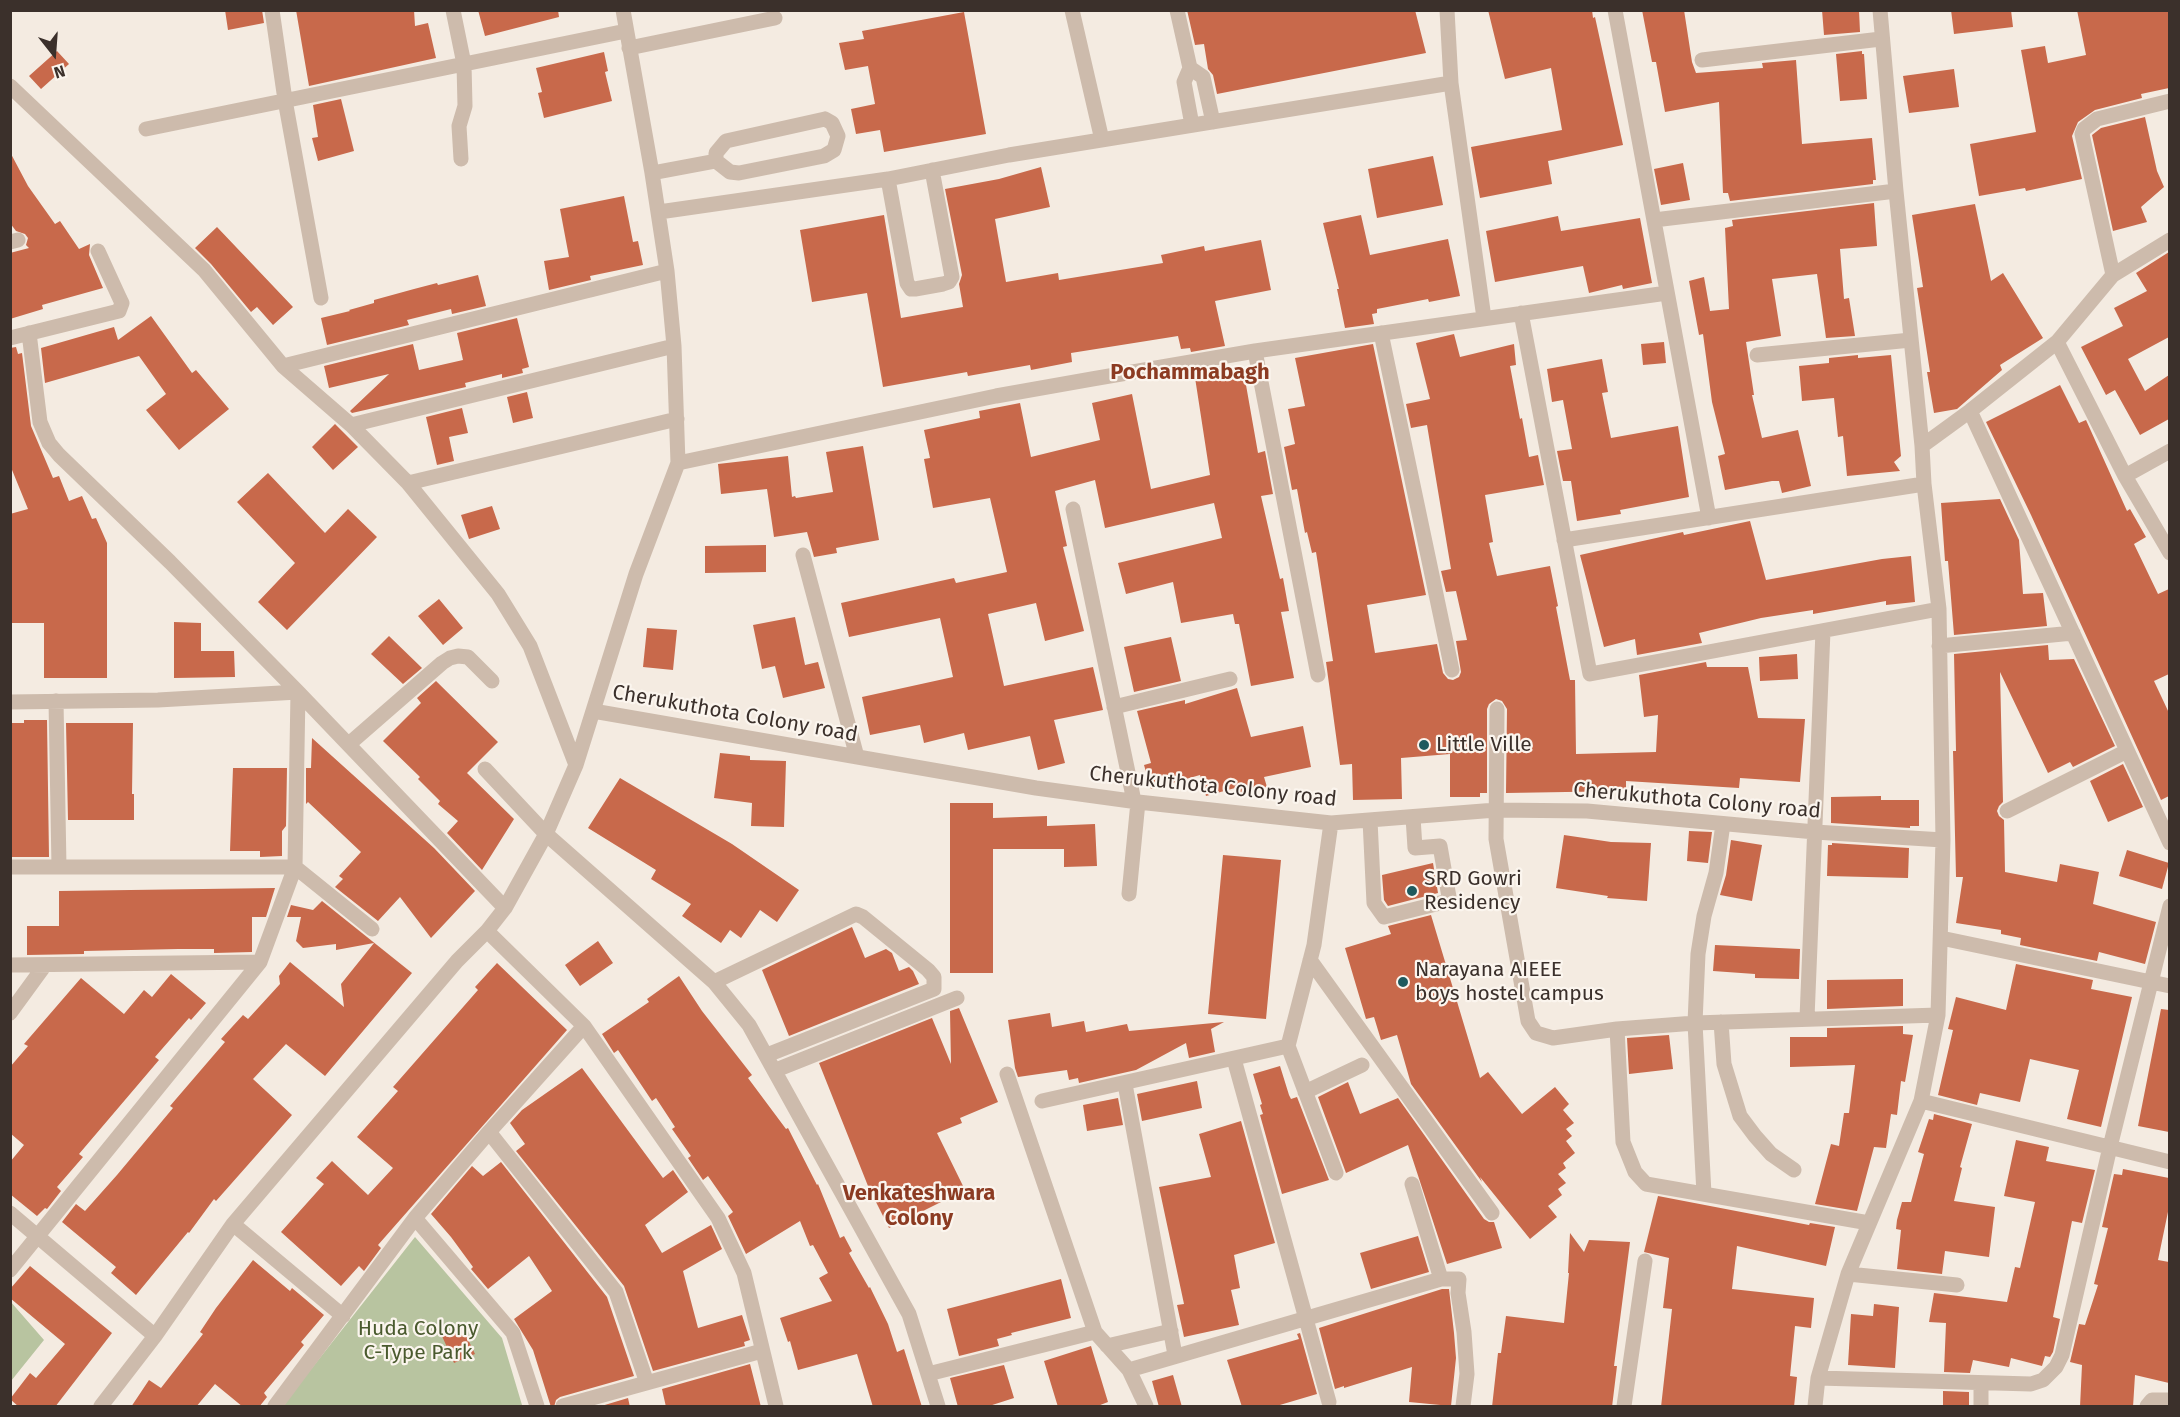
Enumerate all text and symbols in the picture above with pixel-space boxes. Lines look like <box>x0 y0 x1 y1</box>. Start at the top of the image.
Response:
north arrow <box>24 24 84 84</box>
text: N <box>52 61 67 82</box>
district label: Pochammabagh <box>1110 360 1270 386</box>
street label: Cherukuthota Colony road <box>610 680 860 748</box>
place label: Little Ville <box>1436 732 1532 758</box>
marker: Little Ville <box>1417 738 1431 752</box>
street label: Cherukuthota Colony road <box>1088 761 1338 813</box>
street label: Cherukuthota Colony road <box>1572 778 1822 824</box>
place label: SRD Gowri Residency <box>1424 866 1522 916</box>
marker: SRD Gowri Residency <box>1405 884 1419 898</box>
place label: Narayana AIEEE boys hostel campus <box>1415 957 1604 1007</box>
marker: Narayana AIEEE boys hostel campus <box>1396 975 1410 989</box>
district label: Venkateshwara Colony <box>843 1181 995 1232</box>
park label: Huda Colony C-Type Park <box>358 1316 478 1366</box>

